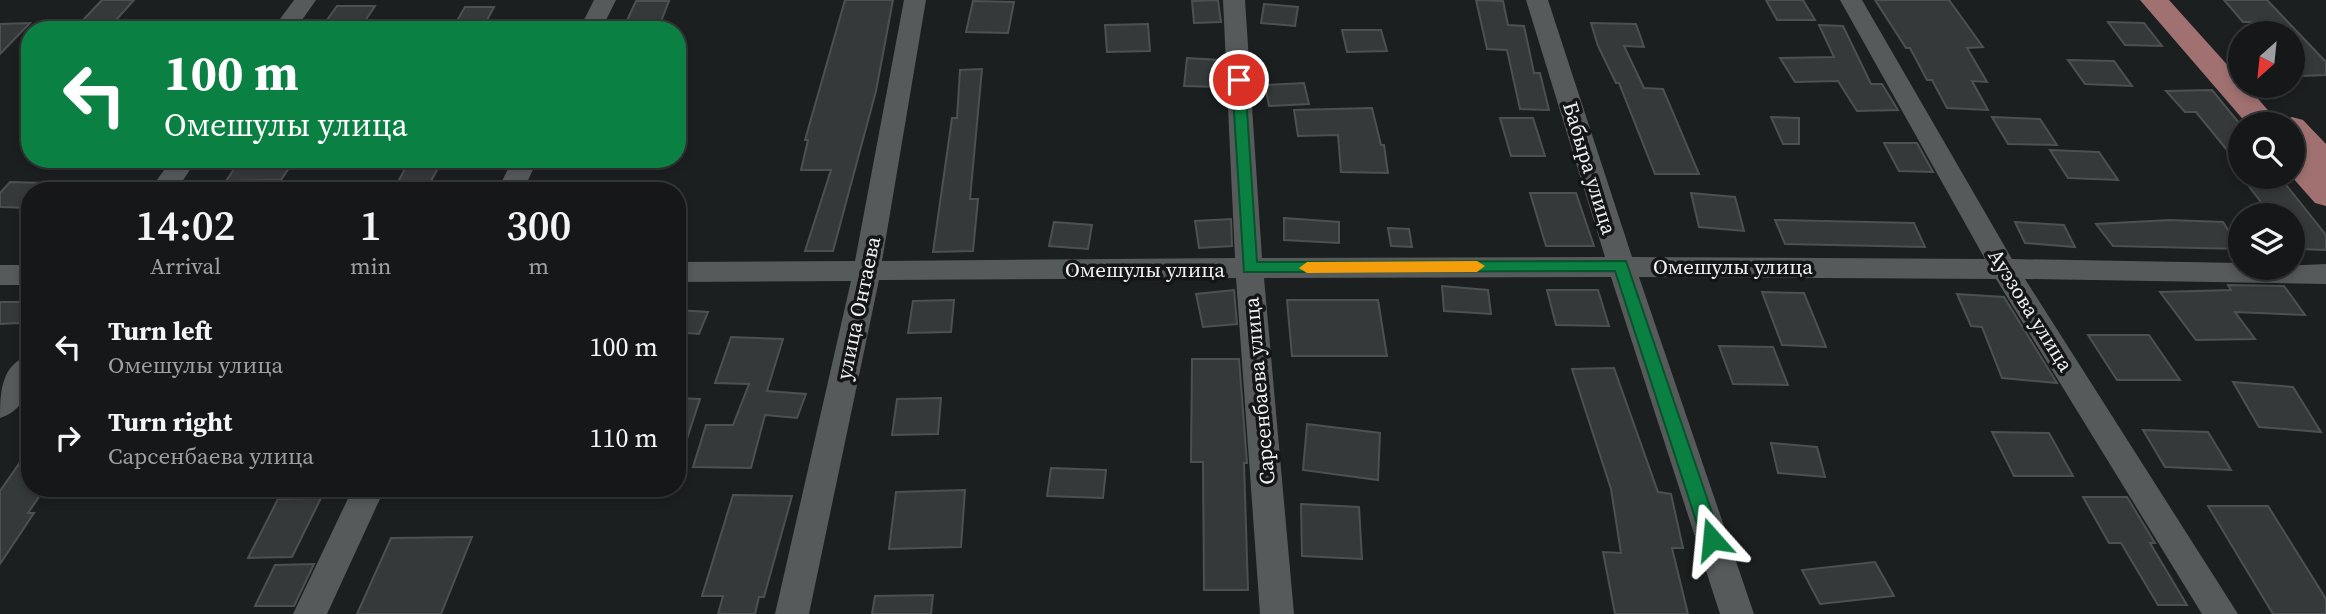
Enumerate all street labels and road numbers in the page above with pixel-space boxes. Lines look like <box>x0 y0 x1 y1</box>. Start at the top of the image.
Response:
street label: Бабыра улица <box>1556 98 1624 238</box>
street label: улица Онтаева <box>829 233 887 382</box>
street label: Ауэзова улица <box>1982 243 2081 377</box>
street label: Омешулы улица <box>1653 252 1813 281</box>
street label: Омешулы улица <box>1065 255 1225 284</box>
street label: Сарсенбаева улица <box>1236 296 1282 486</box>

